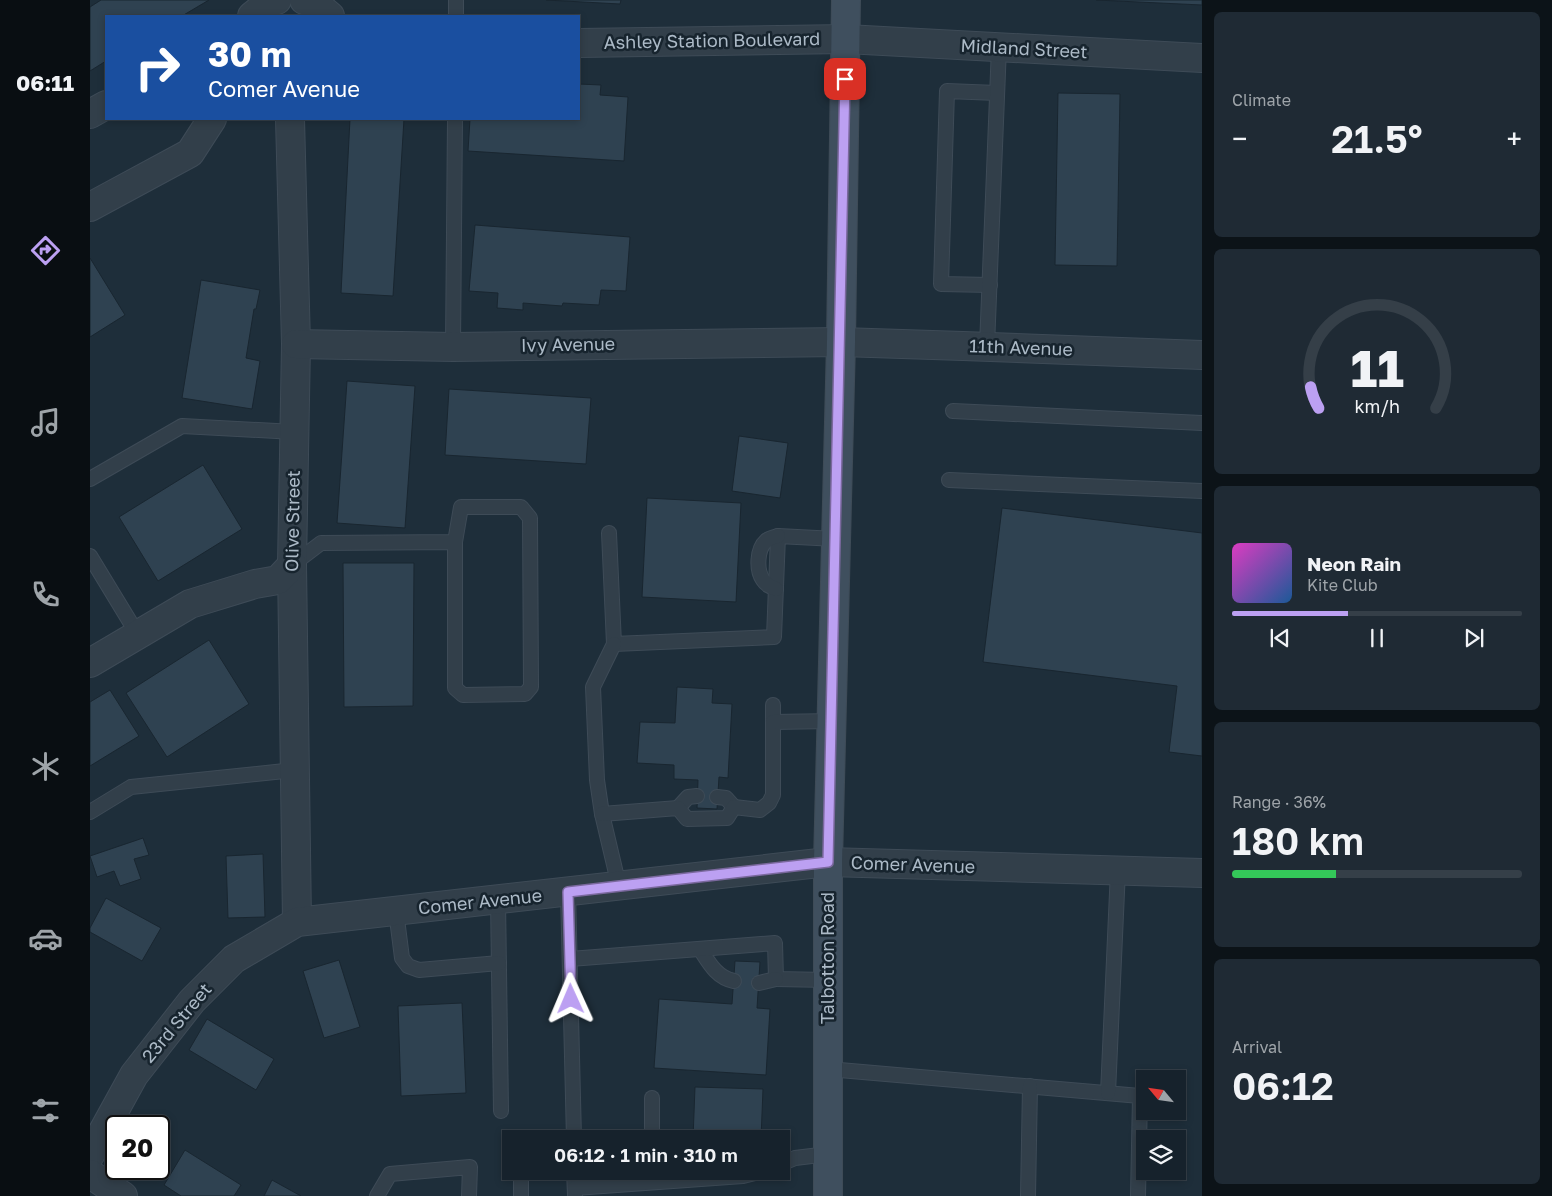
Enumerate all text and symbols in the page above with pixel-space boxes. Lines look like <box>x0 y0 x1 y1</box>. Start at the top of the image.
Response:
street label: Ashley Station Boulevard <box>604 27 820 53</box>
text: 30 m <box>208 33 291 75</box>
street label: Midland Street <box>960 34 1088 62</box>
icon: right <box>125 35 190 100</box>
pin <box>824 58 866 100</box>
icon: arrive <box>831 65 859 93</box>
text: 06:11 <box>16 69 74 96</box>
text: Comer Avenue <box>208 75 360 102</box>
text: Climate <box>1232 90 1291 110</box>
text: 21.5° <box>1331 116 1423 161</box>
text: − <box>1232 122 1247 155</box>
text: + <box>1507 122 1522 155</box>
icon: directions <box>28 233 63 268</box>
street label: Ivy Avenue <box>521 332 615 356</box>
street label: 11th Avenue <box>969 334 1073 360</box>
text: 11 <box>1350 336 1404 398</box>
text: km/h <box>1354 395 1400 417</box>
icon: music <box>28 405 63 440</box>
street label: Olive Street <box>280 470 304 572</box>
text: Neon Rain <box>1307 552 1401 575</box>
text: Kite Club <box>1307 575 1378 595</box>
icon: phone <box>28 577 63 612</box>
icon: previous <box>1266 624 1294 652</box>
icon: pause <box>1363 624 1391 652</box>
icon: next <box>1460 624 1488 652</box>
icon: climate <box>28 749 63 784</box>
text: Range · 36% <box>1232 792 1326 812</box>
text: 180 km <box>1232 818 1364 863</box>
street label: Comer Avenue <box>850 851 976 877</box>
street label: Comer Avenue <box>417 884 543 918</box>
street label: Talbotton Road <box>816 892 838 1024</box>
icon: car <box>28 921 63 956</box>
position arrow <box>544 972 596 1024</box>
street label: 23rd Street <box>137 978 216 1066</box>
text: Arrival <box>1232 1037 1282 1057</box>
text: 06:12 <box>1232 1063 1334 1108</box>
north arrow <box>1136 1070 1186 1120</box>
map controls <box>1136 1070 1186 1180</box>
icon: filters <box>28 1093 63 1128</box>
speed limit sign: 20 <box>105 1115 170 1180</box>
button: layers <box>1136 1130 1186 1180</box>
text: 06:12 · 1 min · 310 m <box>554 1143 738 1166</box>

